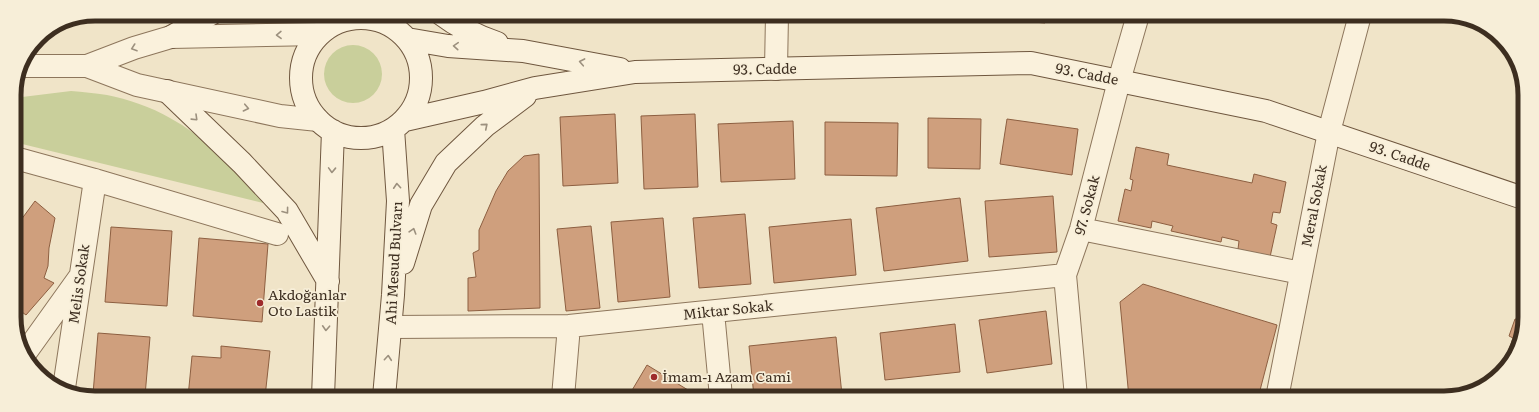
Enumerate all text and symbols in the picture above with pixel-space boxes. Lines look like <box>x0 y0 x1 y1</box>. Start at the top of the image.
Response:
one-way arrow <box>276 31 282 39</box>
one-way arrow <box>453 42 459 51</box>
one-way arrow <box>130 44 137 52</box>
street label: 93. Cadde <box>733 57 797 79</box>
street label: 93. Cadde <box>1054 57 1120 89</box>
one-way arrow <box>579 59 586 67</box>
one-way arrow <box>243 104 249 112</box>
one-way arrow <box>190 113 198 121</box>
one-way arrow <box>481 123 488 130</box>
street label: 93. Cadde <box>1367 135 1434 175</box>
street label: Meral Sokak <box>1295 162 1331 249</box>
one-way arrow <box>328 167 336 173</box>
street label: 97. Sokak <box>1068 172 1104 237</box>
one-way arrow <box>392 183 401 189</box>
street label: Ahi Mesud Bulvarı <box>380 200 406 325</box>
one-way arrow <box>281 207 289 214</box>
one-way arrow <box>408 227 417 234</box>
street label: Melis Sokak <box>63 242 94 325</box>
place label: Akdoğanlar Oto Lastik <box>268 284 347 320</box>
street label: Miktar Sokak <box>682 294 774 324</box>
marker: Akdoğanlar Oto Lastik <box>255 298 265 308</box>
one-way arrow <box>322 325 331 331</box>
one-way arrow <box>383 355 392 361</box>
place label: İmam-ı Azam Cami <box>662 366 791 386</box>
marker: İmam-ı Azam Cami <box>649 372 659 382</box>

